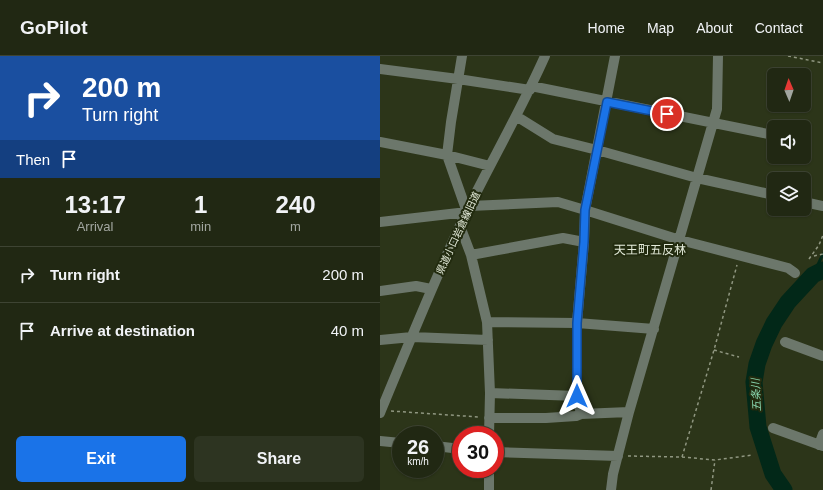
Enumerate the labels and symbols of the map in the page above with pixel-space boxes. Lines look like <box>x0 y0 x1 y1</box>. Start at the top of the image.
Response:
north arrow <box>767 68 811 112</box>
pin <box>650 97 684 131</box>
street label: 県道小口岩倉線旧道 <box>434 190 482 276</box>
district label: 天王町五反林 <box>614 243 686 257</box>
position arrow <box>556 375 598 417</box>
water label: 五条川 <box>749 377 763 412</box>
speed limit sign: 30 <box>452 426 504 478</box>

